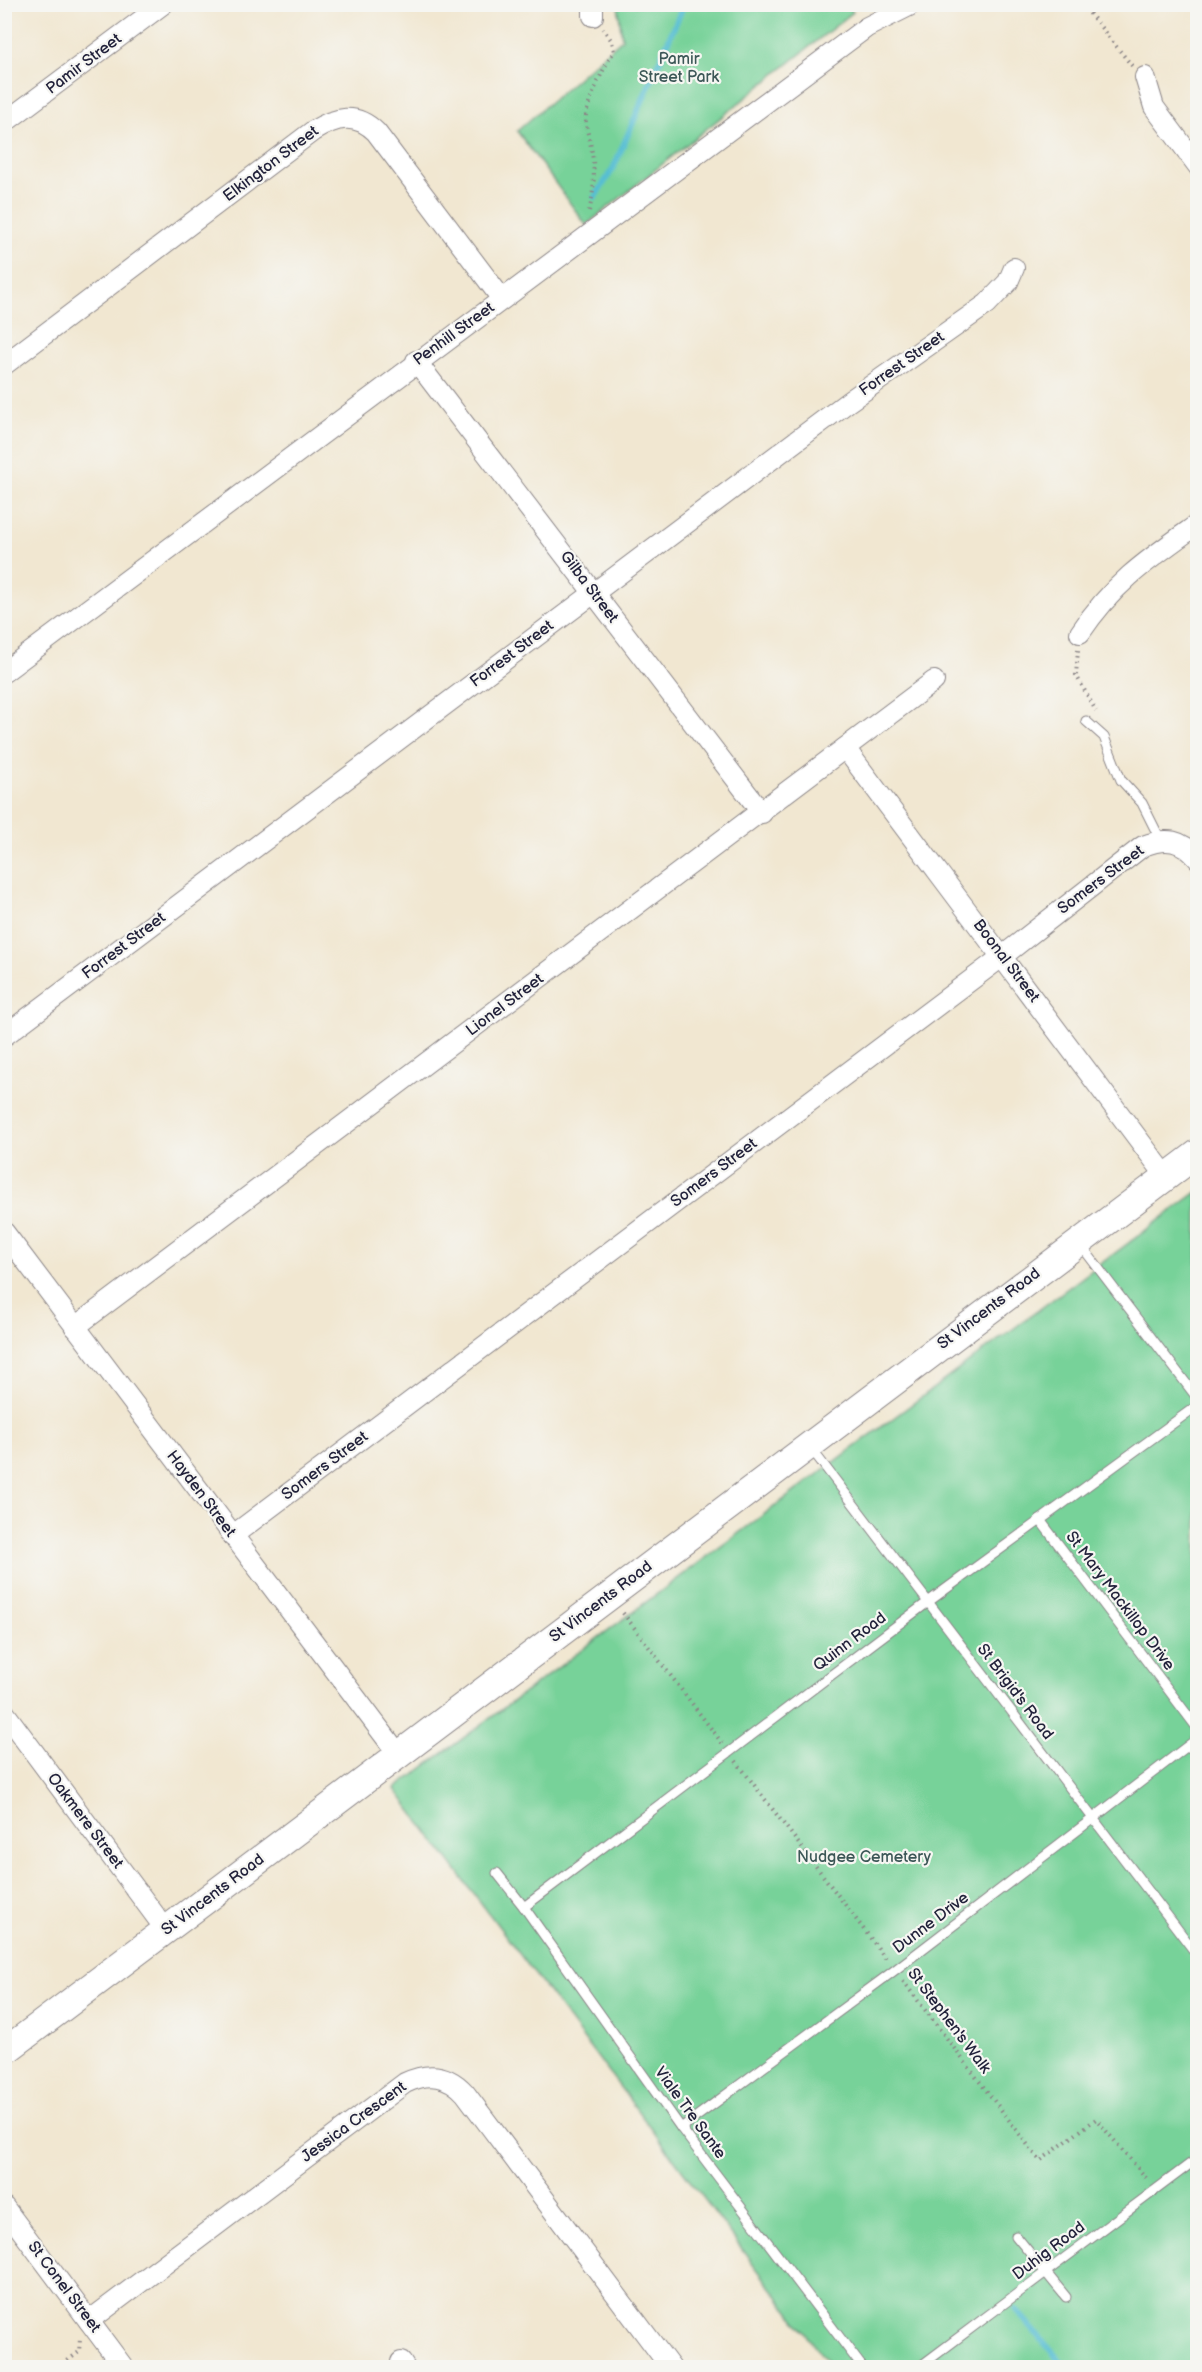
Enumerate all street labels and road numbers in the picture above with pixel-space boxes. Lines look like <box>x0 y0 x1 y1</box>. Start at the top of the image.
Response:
street label: Pamir Street <box>43 30 125 98</box>
street label: Elkington Street <box>220 122 322 206</box>
street label: Penhill Street <box>410 298 498 370</box>
street label: Forrest Street <box>856 328 948 400</box>
street label: Gilba Street <box>556 547 622 627</box>
street label: Forrest Street <box>466 616 558 692</box>
street label: Somers Street <box>1054 841 1148 919</box>
street label: Forrest Street <box>78 908 170 984</box>
street label: Boonal Street <box>969 916 1043 1006</box>
street label: Lionel Street <box>463 970 548 1040</box>
street label: Somers Street <box>667 1134 761 1212</box>
street label: St Vincents Road <box>934 1264 1044 1354</box>
street label: Somers Street <box>278 1427 372 1505</box>
street label: Hayden Street <box>162 1447 240 1541</box>
street label: St Mary Mackillop Drive <box>1062 1528 1179 1675</box>
street label: St Vincents Road <box>546 1557 656 1647</box>
street label: Quinn Road <box>810 1608 890 1676</box>
street label: St Brigid's Road <box>973 1640 1057 1744</box>
street label: Oakmere Street <box>43 1770 127 1872</box>
street label: St Vincents Road <box>158 1850 268 1940</box>
street label: Dunne Drive <box>889 1888 973 1958</box>
street label: St Stephen's Walk <box>903 1965 995 2077</box>
street label: Viale Tre Sante <box>650 2063 730 2163</box>
street label: Jessica Crescent <box>298 2077 410 2166</box>
street label: Duhig Road <box>1009 2218 1089 2284</box>
street label: St Conel Street <box>23 2238 105 2336</box>

